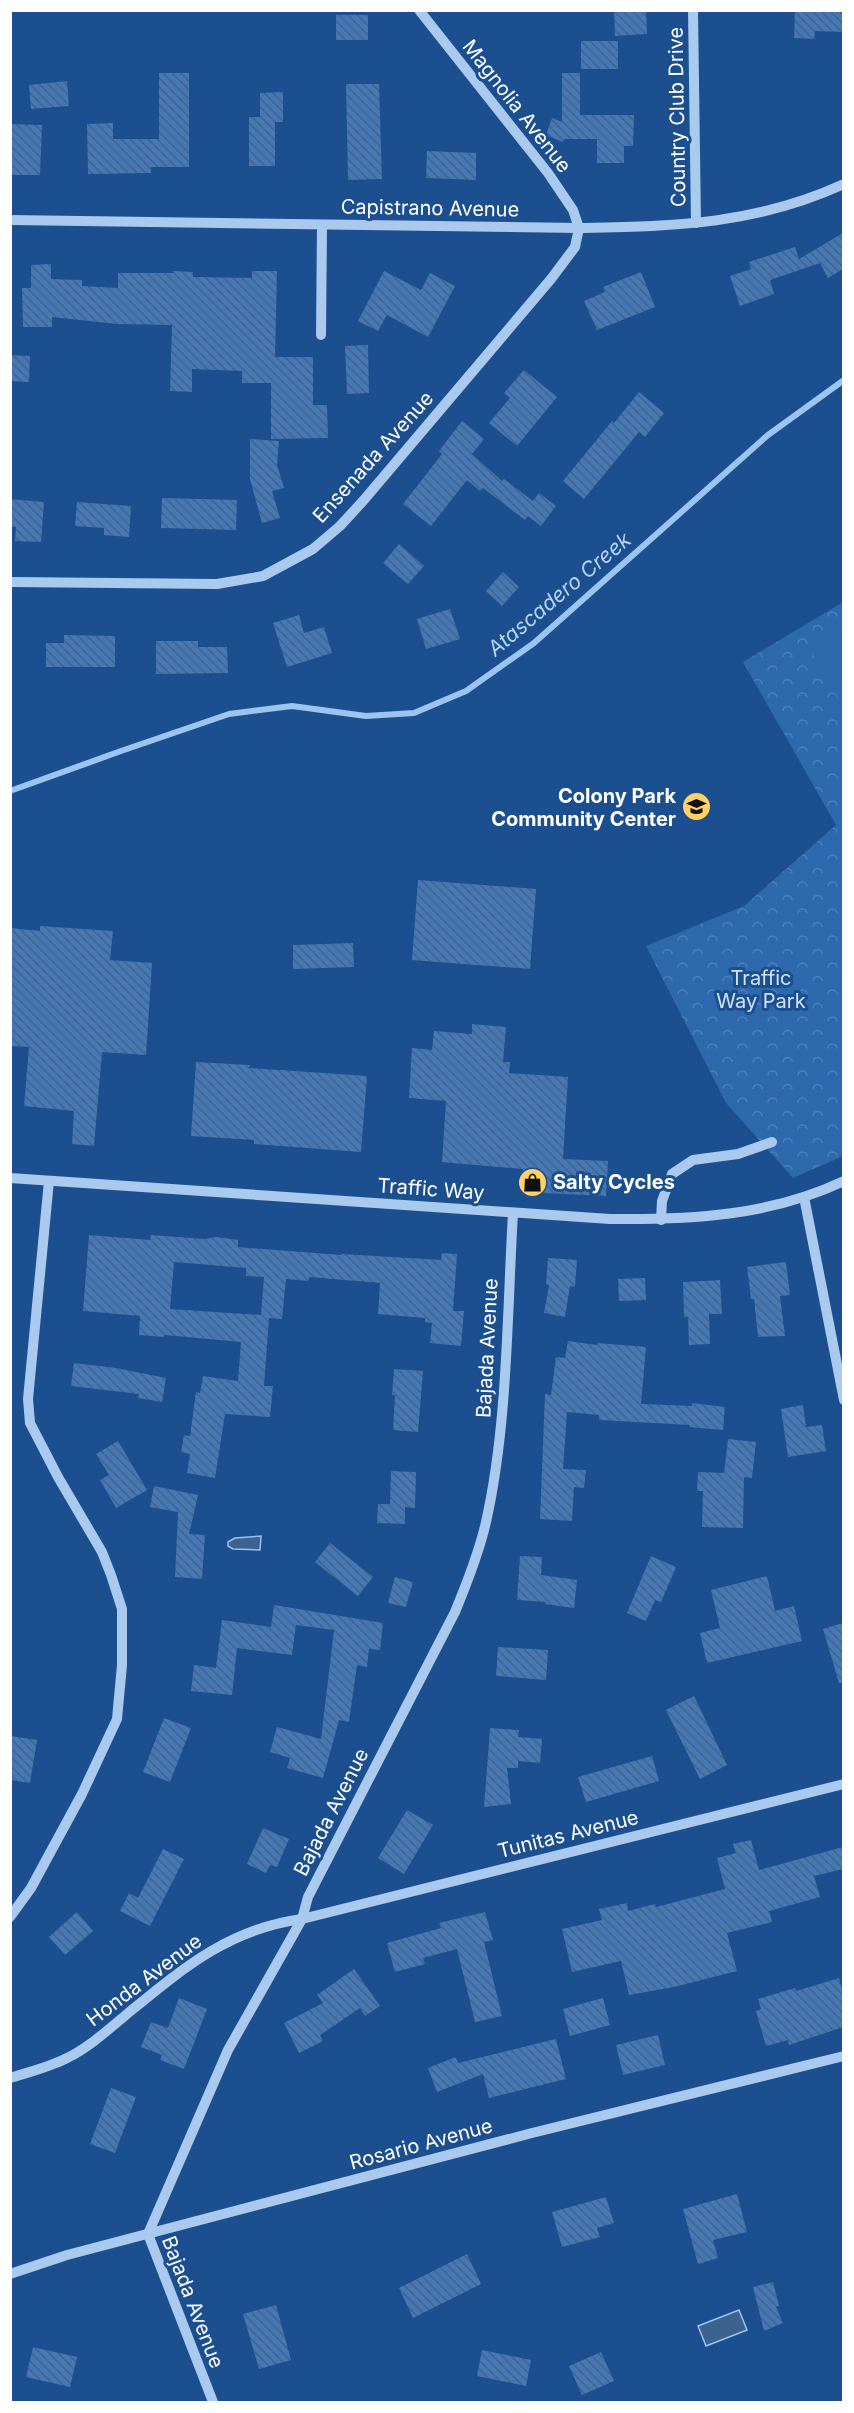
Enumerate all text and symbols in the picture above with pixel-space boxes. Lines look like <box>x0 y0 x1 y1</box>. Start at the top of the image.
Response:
street label: Country Club Drive <box>663 27 691 207</box>
street label: Magnolia Avenue <box>458 35 576 177</box>
street label: Capistrano Avenue <box>341 194 519 222</box>
street label: Ensenada Avenue <box>308 386 438 528</box>
water label: Atascadero Creek <box>482 527 636 662</box>
place label: Colony Park Community Center <box>491 784 676 831</box>
school or university icon: Colony Park Community Center <box>681 791 713 823</box>
park label: Traffic Way Park <box>716 966 806 1013</box>
shop icon: Salty Cycles <box>516 1166 548 1198</box>
place label: Salty Cycles <box>553 1170 675 1194</box>
street label: Traffic Way <box>377 1173 485 1205</box>
street label: Bajada Avenue <box>471 1278 503 1418</box>
street label: Bajada Avenue <box>289 1744 373 1880</box>
street label: Tunitas Avenue <box>495 1805 641 1863</box>
street label: Honda Avenue <box>82 1929 206 2031</box>
street label: Rosario Avenue <box>347 2113 495 2175</box>
street label: Bajada Avenue <box>157 2232 229 2372</box>

